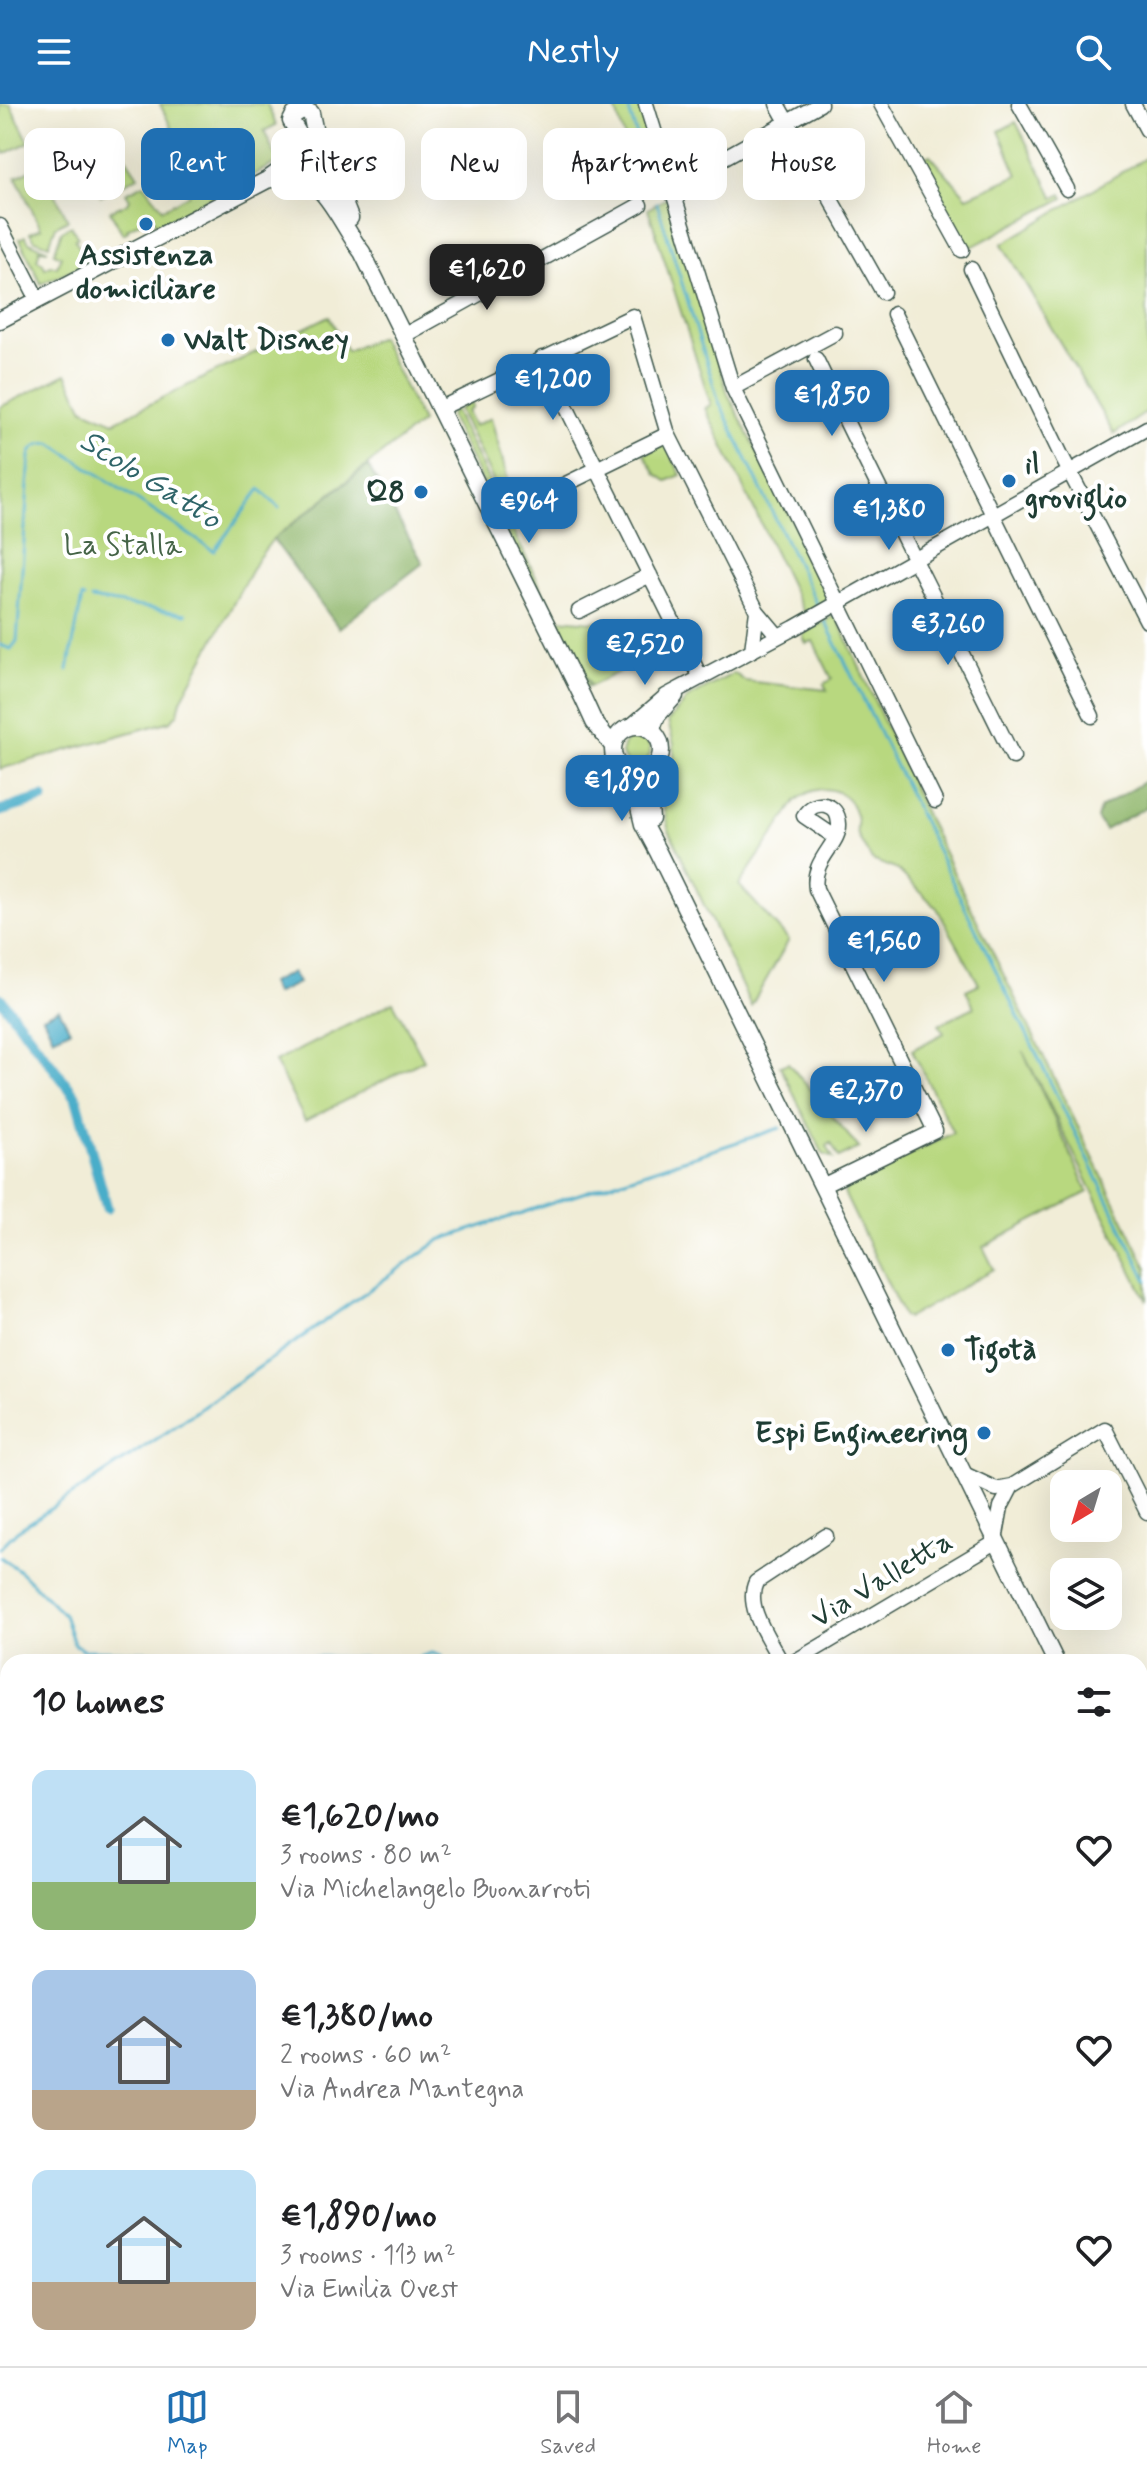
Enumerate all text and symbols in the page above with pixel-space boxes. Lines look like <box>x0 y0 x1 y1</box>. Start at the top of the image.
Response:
text: Nestly <box>527 29 620 76</box>
icon: menu <box>32 30 76 74</box>
icon: search <box>1071 30 1115 74</box>
chip: Buy <box>24 128 125 200</box>
chip: Rent <box>141 128 255 200</box>
chip: Filters <box>271 128 405 200</box>
chip: New <box>421 128 527 200</box>
chip: Apartment <box>543 128 727 200</box>
chip: House <box>743 128 865 200</box>
marker: Assistenza domiciliare <box>137 215 155 233</box>
place label: Assistenza domiciliare <box>76 236 216 309</box>
pin: €1,620 <box>422 244 552 312</box>
text: €1,620 <box>448 253 526 287</box>
place label: Walt Disney <box>183 321 349 360</box>
marker: Walt Disney <box>159 331 177 349</box>
pin: €1,200 <box>488 354 618 422</box>
text: €1,200 <box>514 363 592 397</box>
pin: €1,850 <box>767 370 897 438</box>
text: €1,850 <box>793 379 871 413</box>
water label: Scolo Gatto <box>72 420 230 541</box>
place label: il groviglio <box>1025 445 1127 522</box>
marker: il groviglio <box>1000 472 1018 490</box>
place label: Q8 <box>366 473 405 512</box>
pin: €964 <box>482 477 576 545</box>
marker: Q8 <box>412 483 430 501</box>
pin: €1,380 <box>824 484 954 552</box>
text: €964 <box>499 486 559 520</box>
text: €1,380 <box>852 493 926 527</box>
park label: La Stalla <box>64 526 183 565</box>
pin: €3,260 <box>883 599 1013 667</box>
text: €3,260 <box>911 608 985 642</box>
pin: €2,520 <box>580 619 710 687</box>
text: €2,520 <box>605 628 685 662</box>
pin: €1,890 <box>557 755 687 823</box>
text: €1,890 <box>584 764 660 798</box>
pin: €1,560 <box>819 916 949 984</box>
text: €1,560 <box>847 925 921 959</box>
pin: €2,370 <box>801 1066 931 1134</box>
text: €2,370 <box>828 1075 904 1109</box>
place label: Tigotà <box>964 1331 1037 1374</box>
marker: Tigotà <box>939 1341 957 1359</box>
place label: Espi Engineering <box>755 1414 968 1457</box>
marker: Espi Engineering <box>975 1424 993 1442</box>
north arrow <box>1050 1470 1122 1542</box>
map controls <box>1050 1470 1122 1630</box>
street label: Via Valletta <box>804 1522 960 1638</box>
button: layers <box>1050 1558 1122 1630</box>
text: 10 homes <box>32 1680 165 1725</box>
icon: filters <box>1072 1680 1116 1724</box>
text: €1,620/mo <box>280 1794 439 1839</box>
icon: home <box>96 1802 192 1898</box>
icon: heart <box>1072 1828 1116 1872</box>
text: 3 rooms · 80 m² <box>280 1839 452 1873</box>
text: Via Michelangelo Buonarroti <box>280 1873 590 1907</box>
text: €1,380/mo <box>280 1994 433 2039</box>
icon: home <box>96 2002 192 2098</box>
icon: heart <box>1072 2028 1116 2072</box>
text: 2 rooms · 60 m² <box>280 2039 451 2073</box>
text: Via Andrea Mantegna <box>280 2073 524 2107</box>
text: €1,890/mo <box>280 2194 437 2239</box>
icon: home <box>96 2202 192 2298</box>
icon: heart <box>1072 2228 1116 2272</box>
text: 3 rooms · 113 m² <box>280 2239 456 2273</box>
text: Via Emilia Ovest <box>280 2273 458 2307</box>
tab: Map <box>165 2385 209 2461</box>
tab: Saved <box>540 2385 596 2461</box>
tab: Home <box>927 2385 982 2461</box>

